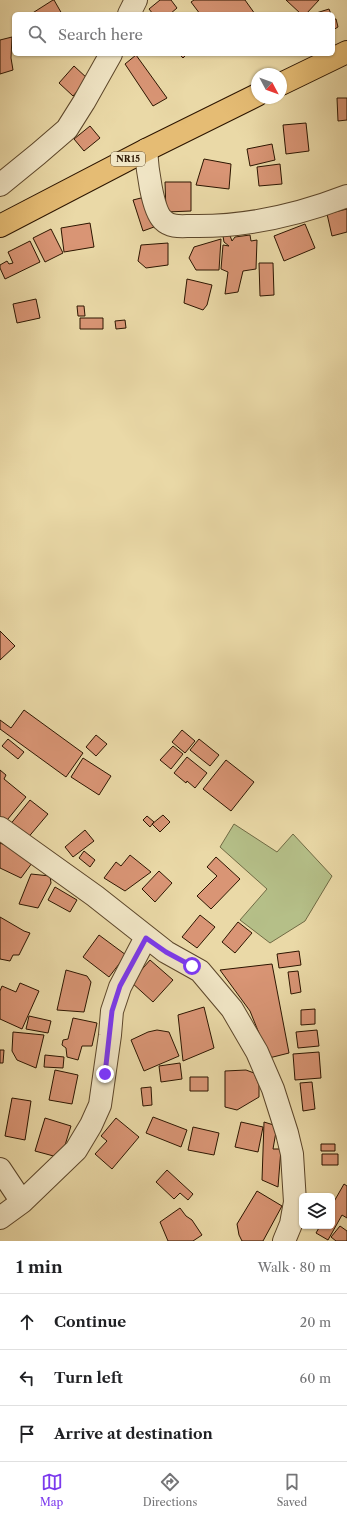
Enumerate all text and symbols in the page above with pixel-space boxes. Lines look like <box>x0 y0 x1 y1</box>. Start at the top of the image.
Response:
search box <box>12 12 335 56</box>
icon: search <box>26 23 48 45</box>
text: Search here <box>58 25 143 44</box>
north arrow <box>251 68 287 104</box>
road number: NR15 <box>111 152 145 166</box>
route start <box>183 957 201 975</box>
route end <box>96 1065 114 1083</box>
map controls <box>299 1193 335 1229</box>
button: layers <box>299 1193 335 1229</box>
text: 1 min <box>16 1257 63 1277</box>
text: Walk · 80 m <box>258 1259 331 1275</box>
icon: ahead <box>16 1311 38 1333</box>
text: Continue <box>54 1312 126 1331</box>
text: 20 m <box>300 1314 331 1330</box>
icon: left <box>16 1367 38 1389</box>
text: Turn left <box>54 1368 123 1387</box>
text: 60 m <box>300 1370 331 1386</box>
icon: arrive <box>16 1423 38 1445</box>
text: Arrive at destination <box>54 1424 213 1443</box>
tab: Map <box>40 1471 63 1509</box>
tab: Directions <box>143 1471 197 1509</box>
tab: Saved <box>277 1471 307 1509</box>

